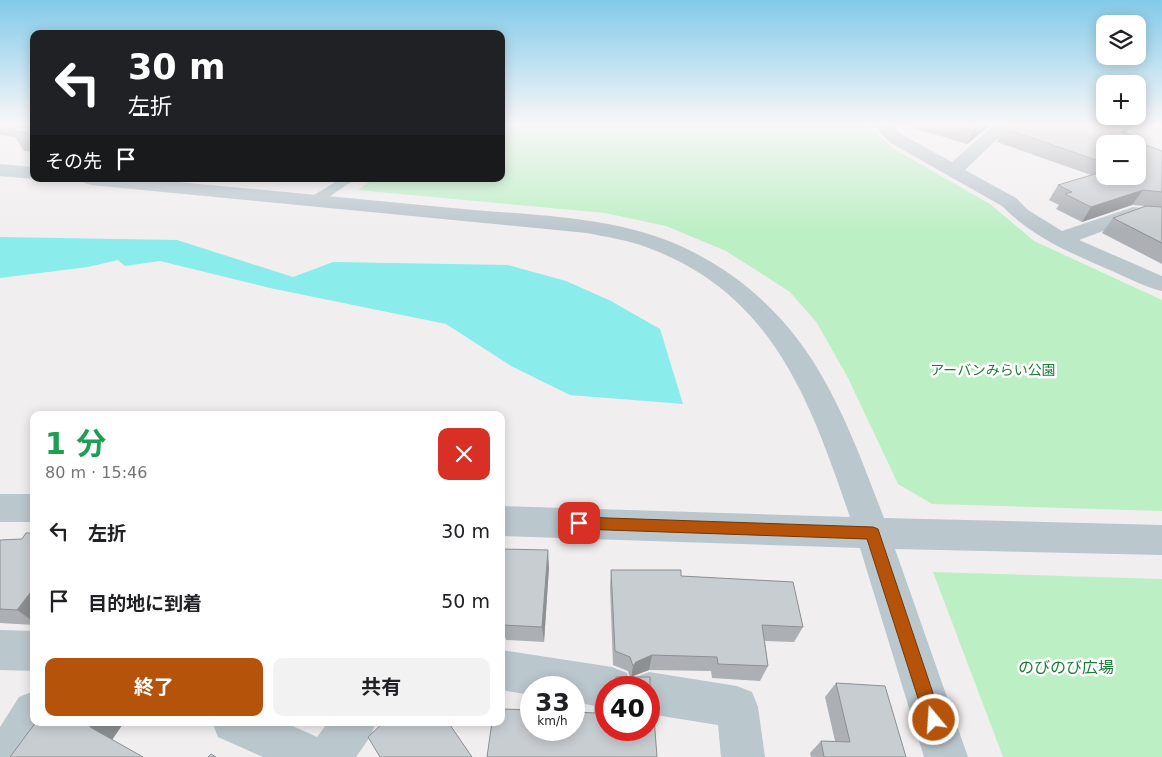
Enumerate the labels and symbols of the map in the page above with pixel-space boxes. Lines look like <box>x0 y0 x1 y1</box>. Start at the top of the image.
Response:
park label: アーバンみらい公園 <box>930 362 1056 378</box>
pin <box>558 502 600 544</box>
park label: のびのび広場 <box>1018 658 1114 677</box>
speed limit sign: 40 <box>595 676 660 741</box>
position arrow <box>907 693 959 745</box>

